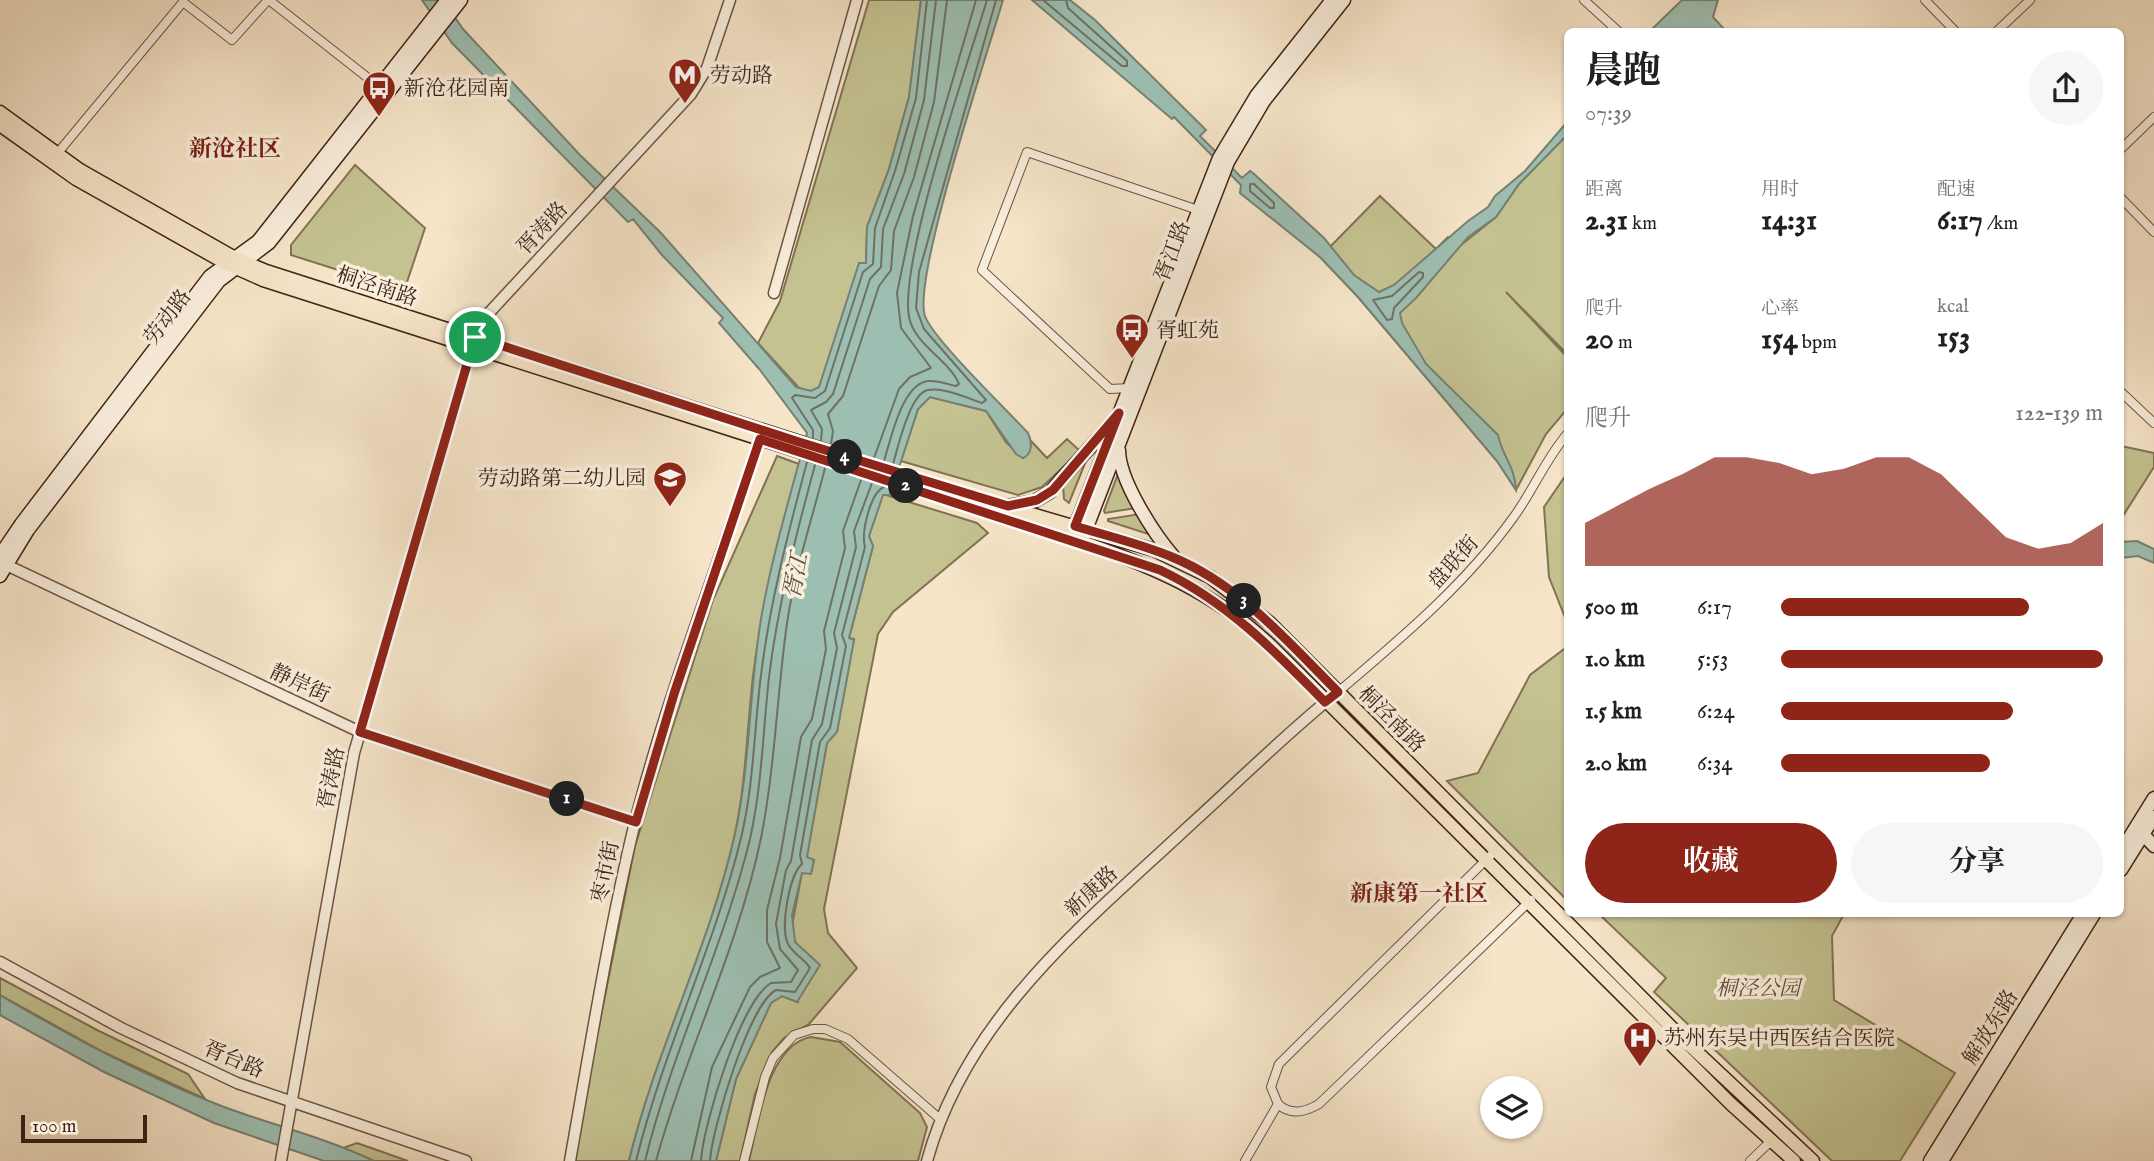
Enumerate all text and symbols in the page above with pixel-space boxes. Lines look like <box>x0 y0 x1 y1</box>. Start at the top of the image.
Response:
text: 晨跑 <box>1585 49 1661 97</box>
button: share <box>2029 51 2103 125</box>
metro station icon: 劳动路 <box>666 56 704 105</box>
place label: 劳动路 <box>710 63 773 90</box>
bus stop icon: 新沧花园南 <box>360 69 398 118</box>
place label: 新沧花园南 <box>404 76 509 103</box>
text: 07:39 <box>1585 99 1632 128</box>
district label: 新沧社区 <box>189 135 281 164</box>
text: 距离 <box>1585 178 1623 202</box>
text: 用时 <box>1761 178 1799 202</box>
text: 配速 <box>1937 178 1975 202</box>
street label: 胥涛路 <box>512 197 574 261</box>
text: 2.31 <box>1585 202 1628 240</box>
text: 14:31 <box>1761 202 1817 240</box>
text: 6:17 <box>1937 202 1983 240</box>
text: km <box>1628 212 1657 236</box>
text: /km <box>1983 212 2018 236</box>
street label: 胥江路 <box>1150 217 1197 286</box>
street label: 桐泾南路 <box>332 262 421 313</box>
street label: 劳动路 <box>138 285 198 351</box>
text: kcal <box>1937 295 1969 319</box>
text: 爬升 <box>1585 297 1623 321</box>
text: 心率 <box>1761 297 1799 321</box>
pin <box>445 307 505 367</box>
bus stop icon: 胥虹苑 <box>1113 311 1151 360</box>
icon: arrive <box>456 318 494 356</box>
place label: 胥虹苑 <box>1156 318 1219 345</box>
text: 153 <box>1937 319 1970 357</box>
text: 20 <box>1585 321 1614 359</box>
text: 154 <box>1761 321 1798 359</box>
text: m <box>1614 331 1633 355</box>
text: bpm <box>1798 331 1837 355</box>
text: 122–139 m <box>2015 399 2103 428</box>
text: 爬升 <box>1585 404 1631 433</box>
pin: 4 <box>828 440 862 475</box>
text: 4 <box>840 444 849 468</box>
school or university icon: 劳动路第二幼儿园 <box>651 459 689 508</box>
place label: 劳动路第二幼儿园 <box>478 466 646 493</box>
pin: 2 <box>888 468 923 504</box>
text: 2 <box>901 473 910 497</box>
street label: 盘联街 <box>1423 531 1485 595</box>
water label: 胥江 <box>778 548 816 602</box>
pin: 3 <box>1226 584 1262 618</box>
text: 3 <box>1240 588 1247 612</box>
text: 500 m <box>1585 593 1639 622</box>
text: 6:17 <box>1697 593 1732 622</box>
text: 1.0 km <box>1585 645 1645 674</box>
text: 5:53 <box>1697 645 1728 674</box>
street label: 静岸街 <box>265 659 334 710</box>
street label: 桐泾南路 <box>1352 681 1430 759</box>
text: 1.5 km <box>1585 697 1642 726</box>
text: 6:24 <box>1697 697 1735 726</box>
street label: 胥涛路 <box>313 745 352 812</box>
text: 2.0 km <box>1585 749 1647 778</box>
text: 6:34 <box>1697 749 1733 778</box>
pin: 1 <box>550 782 584 816</box>
text: 1 <box>563 786 570 810</box>
button: 收藏 <box>1585 823 1837 903</box>
button: 分享 <box>1851 823 2103 903</box>
street label: 枣市街 <box>587 839 626 906</box>
street label: 新康路 <box>1060 861 1124 923</box>
district label: 新康第一社区 <box>1350 880 1488 909</box>
park label: 桐泾公园 <box>1716 976 1803 1003</box>
street label: 解放东路 <box>1958 985 2025 1071</box>
hospital icon: 苏州东吴中西医结合医院 <box>1621 1019 1659 1068</box>
place label: 苏州东吴中西医结合医院 <box>1664 1026 1895 1053</box>
street label: 胥台路 <box>199 1036 268 1085</box>
map controls <box>1480 1076 1543 1139</box>
button: layers <box>1480 1076 1543 1139</box>
scale bar <box>21 1112 147 1144</box>
text: 100 m <box>32 1115 76 1139</box>

